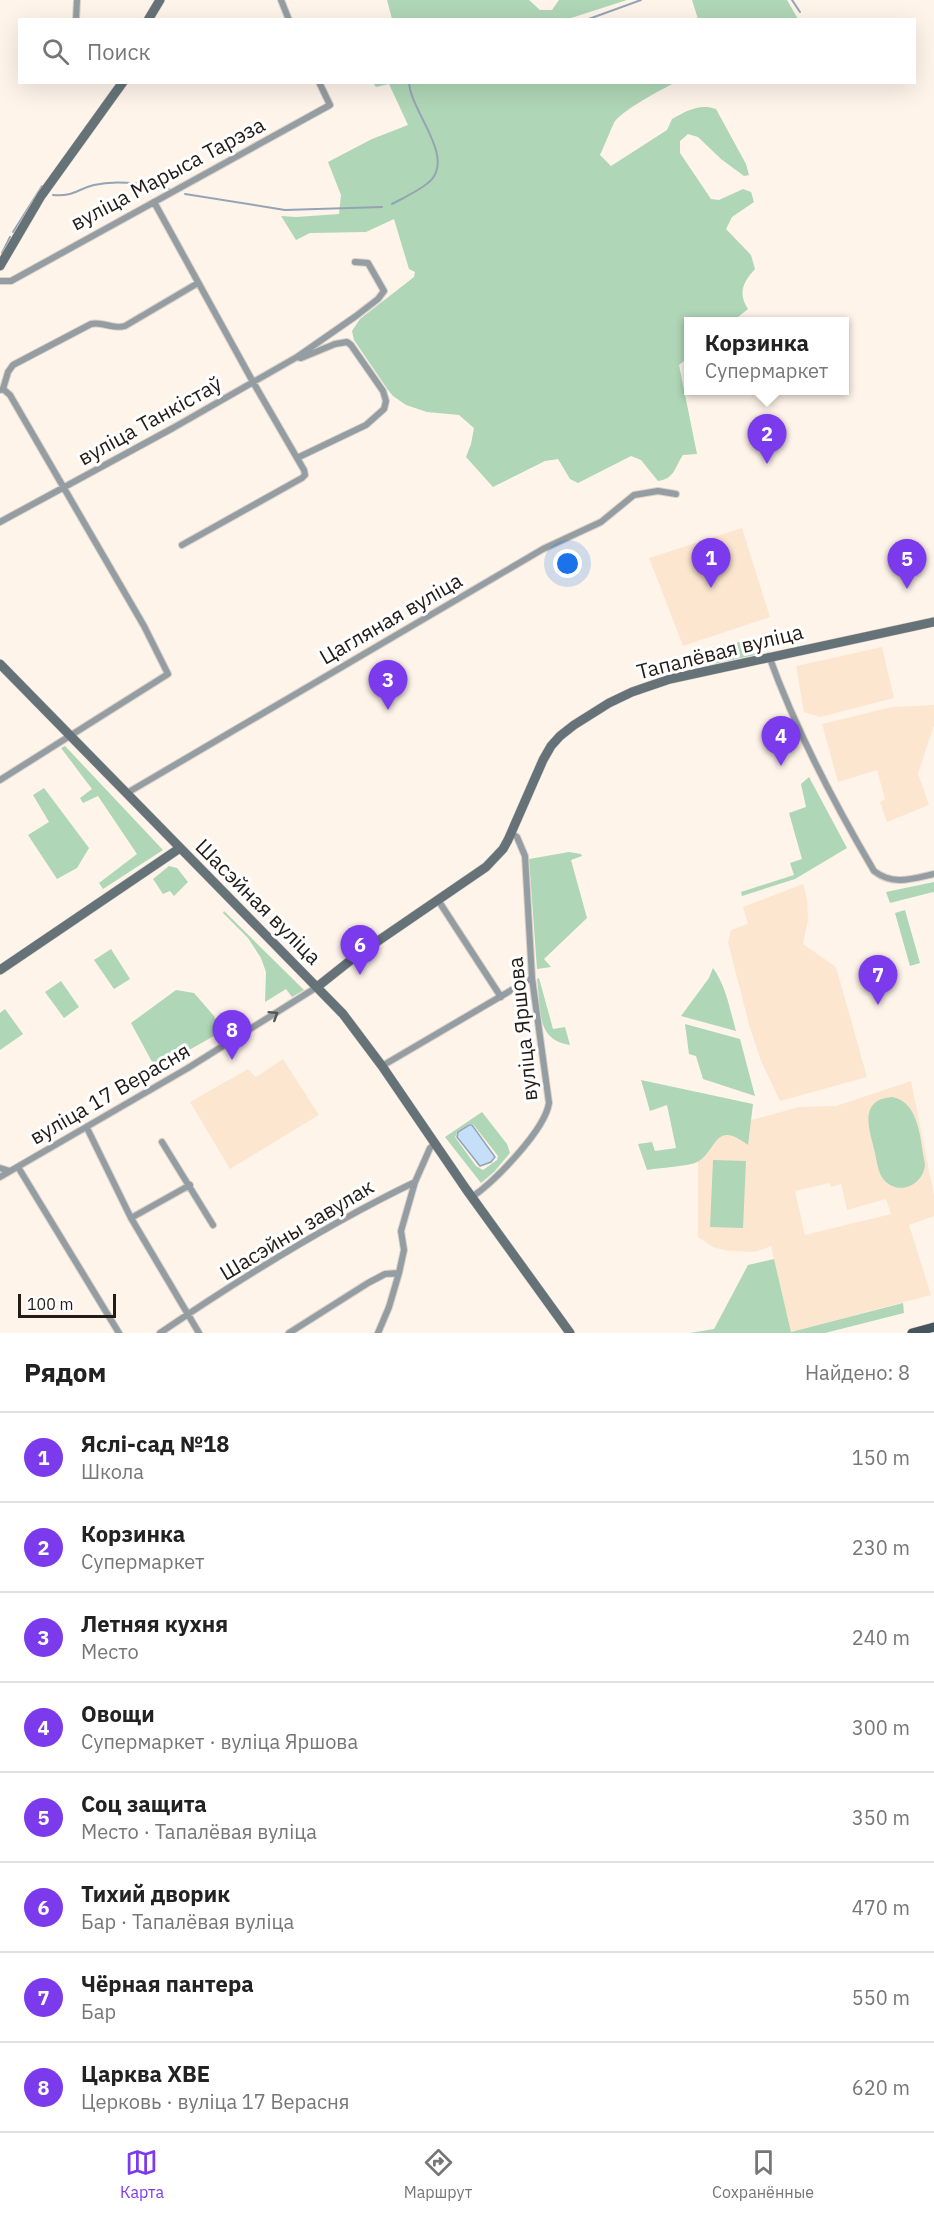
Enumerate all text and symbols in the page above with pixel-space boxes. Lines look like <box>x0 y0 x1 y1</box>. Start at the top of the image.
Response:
search box <box>18 18 916 84</box>
icon: search <box>39 35 72 68</box>
text: Поиск <box>87 37 151 66</box>
street label: вуліца Марыса Тарэза <box>66 110 270 236</box>
popup <box>684 317 849 395</box>
text: Корзинка <box>705 328 809 357</box>
text: Супермаркет <box>705 357 828 384</box>
street label: вуліца Танкістаў <box>73 369 227 471</box>
pin: 2 <box>748 414 786 464</box>
pin: 1 <box>692 538 730 588</box>
pin: 5 <box>888 540 926 589</box>
your location <box>553 549 582 578</box>
street label: Цагляная вуліца <box>314 566 467 670</box>
street label: Тапалёвая вуліца <box>634 617 806 685</box>
pin: 3 <box>368 660 408 710</box>
pin: 4 <box>762 716 800 766</box>
street label: Шасэйная вуліца <box>190 832 328 970</box>
pin: 6 <box>340 926 380 975</box>
street label: вуліца Яршова <box>501 956 543 1102</box>
pin: 7 <box>858 956 898 1005</box>
pin: 8 <box>212 1010 252 1060</box>
one-way arrow <box>268 1010 278 1022</box>
street label: вуліца 17 Верасня <box>24 1036 195 1150</box>
street label: Шасэйны завулак <box>214 1172 379 1286</box>
scale bar <box>18 1291 116 1318</box>
text: 100 m <box>27 1294 74 1314</box>
text: Рядом <box>24 1355 106 1389</box>
text: Найдено: 8 <box>805 1359 910 1386</box>
text: Яслі-сад №18 <box>81 1429 230 1458</box>
text: 1 <box>38 1444 50 1471</box>
text: 150 m <box>852 1444 910 1471</box>
text: Школа <box>81 1458 144 1485</box>
text: Корзинка <box>81 1519 185 1548</box>
text: 2 <box>38 1534 50 1561</box>
text: 230 m <box>852 1534 910 1561</box>
text: Супермаркет <box>81 1548 204 1575</box>
text: Летняя кухня <box>81 1609 228 1638</box>
text: 3 <box>38 1624 50 1651</box>
text: 240 m <box>852 1624 910 1651</box>
text: Место <box>81 1638 139 1665</box>
text: Овощи <box>81 1699 155 1728</box>
text: 4 <box>38 1714 50 1741</box>
text: 300 m <box>852 1714 910 1741</box>
text: Супермаркет · вуліца Яршова <box>81 1728 358 1755</box>
text: Соц защита <box>81 1789 207 1818</box>
text: 5 <box>38 1804 50 1831</box>
text: 350 m <box>852 1804 910 1831</box>
text: Место · Тапалёвая вуліца <box>81 1818 317 1845</box>
text: Тихий дворик <box>81 1879 230 1908</box>
text: 6 <box>38 1894 50 1921</box>
text: 470 m <box>852 1894 910 1921</box>
text: Бар · Тапалёвая вуліца <box>81 1908 294 1935</box>
text: Чёрная пантера <box>81 1969 254 1998</box>
text: 7 <box>38 1984 50 2011</box>
text: 550 m <box>852 1984 910 2011</box>
text: Бар <box>81 1998 116 2025</box>
text: Царква ХВЕ <box>81 2059 210 2088</box>
text: 8 <box>38 2074 50 2101</box>
text: 620 m <box>852 2074 910 2101</box>
text: Церковь · вуліца 17 Верасня <box>81 2088 349 2115</box>
tab: Карта <box>120 2146 164 2202</box>
tab: Маршрут <box>404 2146 472 2202</box>
tab: Сохранённые <box>712 2146 814 2202</box>

